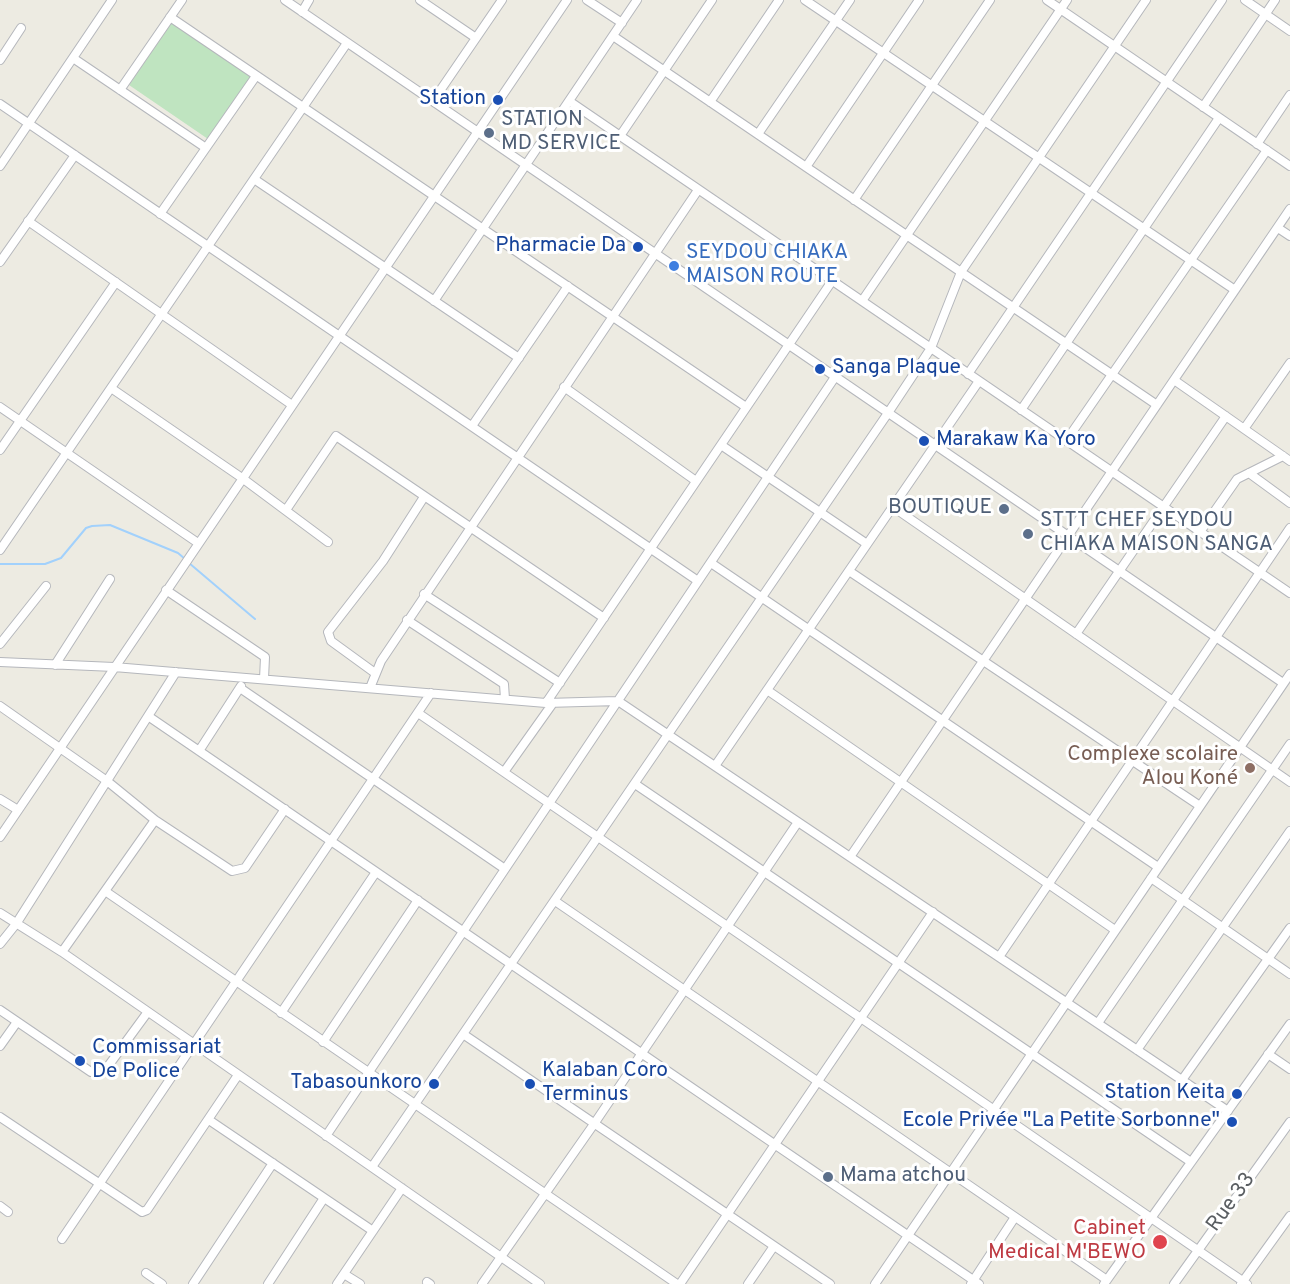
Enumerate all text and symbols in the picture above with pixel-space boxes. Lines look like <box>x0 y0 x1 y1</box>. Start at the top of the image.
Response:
place label: Station <box>419 87 486 113</box>
marker: Station <box>491 93 505 107</box>
place label: STATION MD SERVICE <box>501 108 621 158</box>
marker: STATION MD SERVICE <box>482 126 496 140</box>
place label: Pharmacie Da <box>495 234 626 260</box>
marker: Pharmacie Da <box>631 240 645 254</box>
place label: SEYDOU CHIAKA MAISON ROUTE <box>686 241 848 291</box>
marker: SEYDOU CHIAKA MAISON ROUTE <box>667 259 681 273</box>
place label: Sanga Plaque <box>832 356 961 382</box>
marker: Sanga Plaque <box>813 362 827 376</box>
place label: Marakaw Ka Yoro <box>936 428 1096 454</box>
marker: Marakaw Ka Yoro <box>917 434 931 448</box>
place label: BOUTIQUE <box>888 496 992 522</box>
marker: BOUTIQUE <box>997 502 1011 516</box>
place label: STTT CHEF SEYDOU CHIAKA MAISON SANGA <box>1040 509 1273 559</box>
marker: STTT CHEF SEYDOU CHIAKA MAISON SANGA <box>1021 527 1035 541</box>
place label: Complexe scolaire Alou Koné <box>1067 743 1238 793</box>
marker: Complexe scolaire Alou Koné <box>1243 761 1257 775</box>
place label: Commissariat De Police <box>92 1036 221 1086</box>
marker: Commissariat De Police <box>73 1054 87 1068</box>
place label: Kalaban Coro Terminus <box>542 1059 668 1109</box>
place label: Tabasounkoro <box>290 1071 422 1097</box>
marker: Tabasounkoro <box>427 1077 441 1091</box>
marker: Kalaban Coro Terminus <box>523 1077 537 1091</box>
place label: Station Keita <box>1104 1081 1225 1107</box>
marker: Station Keita <box>1230 1087 1244 1101</box>
place label: Ecole Privée "La Petite Sorbonne" <box>902 1109 1220 1135</box>
marker: Ecole Privée "La Petite Sorbonne" <box>1225 1115 1239 1129</box>
place label: Mama atchou <box>840 1164 966 1190</box>
street label: Rue 33 <box>1202 1169 1262 1237</box>
marker: Mama atchou <box>821 1170 835 1184</box>
place label: Cabinet Medical M'BEWO <box>988 1217 1146 1267</box>
marker: Cabinet Medical M'BEWO <box>1151 1233 1169 1251</box>

